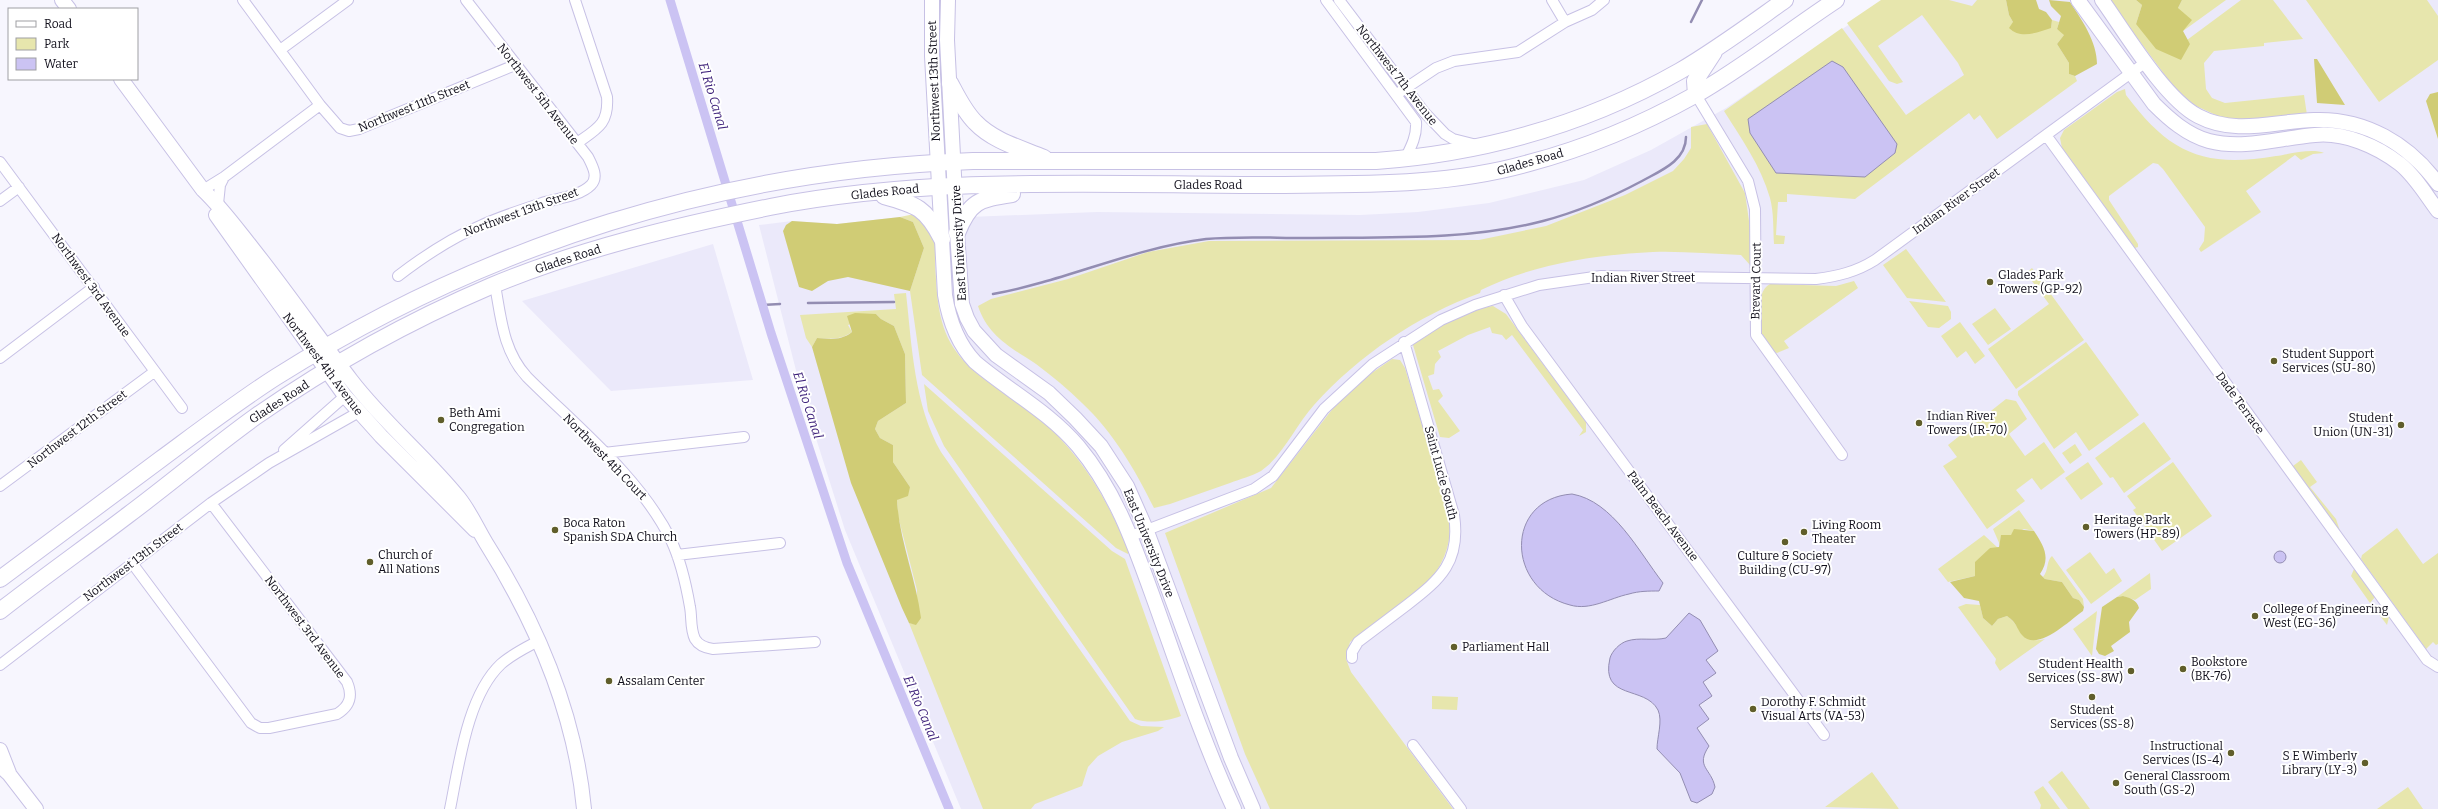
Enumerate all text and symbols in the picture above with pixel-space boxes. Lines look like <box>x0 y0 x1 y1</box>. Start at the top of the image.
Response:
legend <box>8 8 138 80</box>
text: Road <box>44 17 72 31</box>
street label: Northwest 13th Street <box>925 20 943 142</box>
street label: Northwest 7th Avenue <box>1353 22 1441 128</box>
text: Park <box>44 37 70 51</box>
street label: Northwest 5th Avenue <box>494 41 582 147</box>
text: Water <box>44 57 79 71</box>
water label: El Rio Canal <box>696 60 730 132</box>
street label: Northwest 11th Street <box>356 77 472 135</box>
street label: Glades Road <box>1495 146 1565 178</box>
street label: Indian River Street <box>1910 164 2003 237</box>
street label: Glades Road <box>1174 178 1242 192</box>
street label: Glades Road <box>850 181 920 203</box>
street label: Northwest 13th Street <box>462 185 581 239</box>
street label: East University Drive <box>949 185 969 301</box>
street label: Northwest 3rd Avenue <box>49 230 133 340</box>
street label: Glades Road <box>533 242 603 276</box>
street label: Brevard Court <box>1748 242 1764 320</box>
place label: Glades Park Towers (GP-92) <box>1998 268 2083 296</box>
street label: Indian River Street <box>1591 271 1696 285</box>
marker: Glades Park Towers (GP-92) <box>1985 277 1995 287</box>
street label: Northwest 4th Avenue <box>280 310 366 418</box>
place label: Student Support Services (SU-80) <box>2282 347 2376 375</box>
marker: Student Support Services (SU-80) <box>2269 356 2279 366</box>
street label: Dade Terrace <box>2213 369 2267 437</box>
water label: El Rio Canal <box>790 370 826 441</box>
street label: Glades Road <box>246 377 312 427</box>
street label: Northwest 12th Street <box>25 387 130 471</box>
place label: Beth Ami Congregation <box>449 406 525 434</box>
place label: Indian River Towers (IR-70) <box>1927 409 2007 437</box>
street label: Northwest 4th Court <box>560 411 650 503</box>
place label: Student Union (UN-31) <box>2313 411 2394 439</box>
marker: Beth Ami Congregation <box>436 415 446 425</box>
marker: Indian River Towers (IR-70) <box>1914 418 1924 428</box>
marker: Student Union (UN-31) <box>2396 420 2406 430</box>
street label: Saint Lucie South <box>1422 424 1460 522</box>
street label: Palm Beach Avenue <box>1624 468 1702 564</box>
street label: East University Drive <box>1121 487 1177 599</box>
place label: Heritage Park Towers (HP-89) <box>2094 513 2180 541</box>
place label: Boca Raton Spanish SDA Church <box>563 516 678 544</box>
place label: Living Room Theater <box>1812 518 1882 546</box>
street label: Northwest 13th Street <box>81 520 186 604</box>
marker: Heritage Park Towers (HP-89) <box>2081 522 2091 532</box>
marker: Boca Raton Spanish SDA Church <box>550 525 560 535</box>
marker: Living Room Theater <box>1799 527 1809 537</box>
marker: Culture & Society Building (CU-97) <box>1780 537 1790 547</box>
place label: Church of All Nations <box>378 548 440 576</box>
place label: Culture & Society Building (CU-97) <box>1737 549 1833 577</box>
marker: Church of All Nations <box>365 557 375 567</box>
street label: Northwest 3rd Avenue <box>262 573 348 681</box>
place label: College of Engineering West (EG-36) <box>2263 602 2389 630</box>
marker: College of Engineering West (EG-36) <box>2250 611 2260 621</box>
place label: Parliament Hall <box>1462 640 1550 654</box>
marker: Parliament Hall <box>1449 642 1459 652</box>
place label: Bookstore (BK-76) <box>2191 655 2247 683</box>
place label: Student Health Services (SS-8W) <box>2028 657 2124 685</box>
marker: Bookstore (BK-76) <box>2178 664 2188 674</box>
marker: Student Health Services (SS-8W) <box>2126 666 2136 676</box>
water label: El Rio Canal <box>900 673 942 743</box>
place label: Assalam Center <box>617 674 705 688</box>
marker: Assalam Center <box>604 676 614 686</box>
marker: Student Services (SS-8) <box>2087 692 2097 702</box>
place label: Dorothy F. Schmidt Visual Arts (VA-53) <box>1761 695 1866 723</box>
place label: Student Services (SS-8) <box>2050 703 2134 731</box>
marker: Dorothy F. Schmidt Visual Arts (VA-53) <box>1748 704 1758 714</box>
place label: Instructional Services (IS-4) <box>2142 739 2224 767</box>
marker: Instructional Services (IS-4) <box>2226 748 2236 758</box>
place label: S E Wimberly Library (LY-3) <box>2282 749 2358 777</box>
marker: S E Wimberly Library (LY-3) <box>2360 758 2370 768</box>
place label: General Classroom South (GS-2) <box>2124 769 2230 797</box>
marker: General Classroom South (GS-2) <box>2111 778 2121 788</box>

